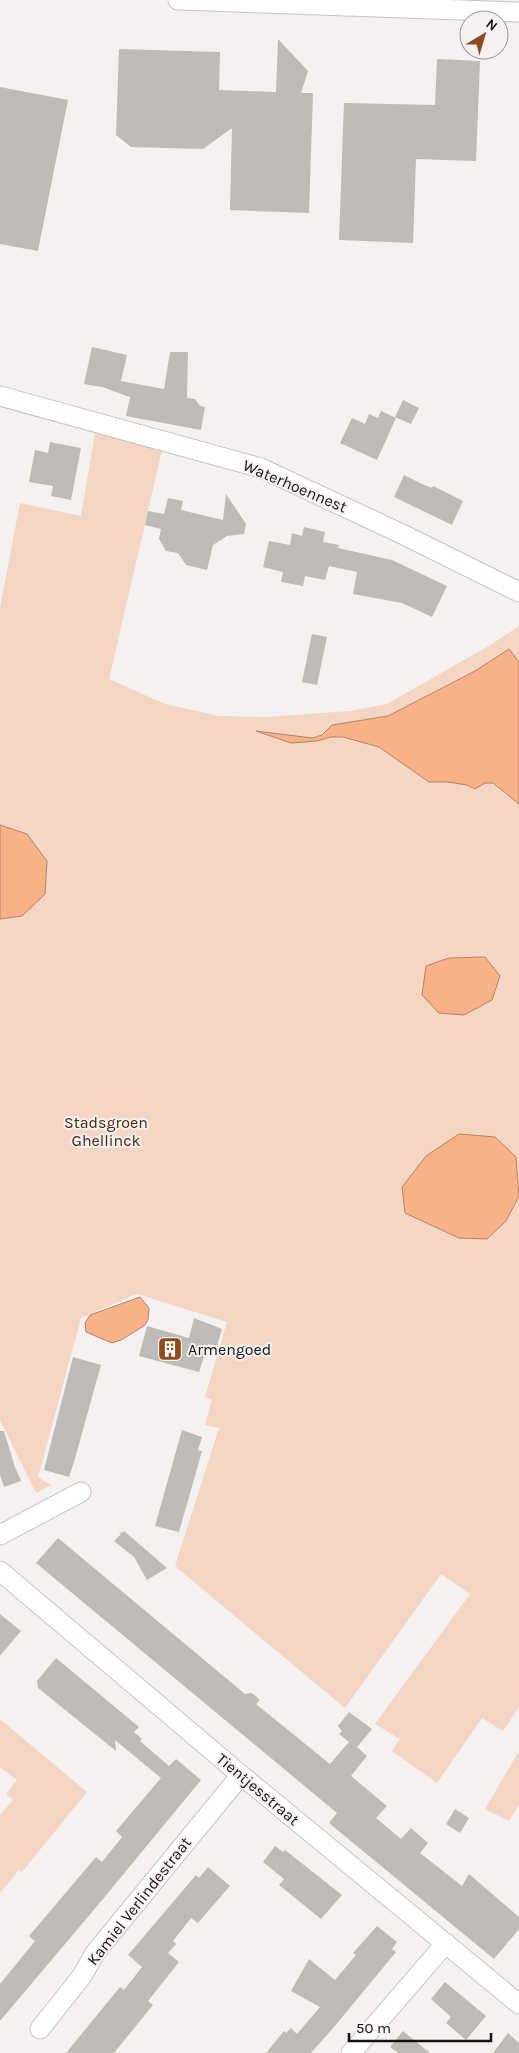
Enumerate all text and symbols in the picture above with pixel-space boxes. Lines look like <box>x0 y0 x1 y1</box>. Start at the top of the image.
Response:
north arrow <box>459 10 509 60</box>
text: N <box>483 15 501 35</box>
street label: Waterhoennest <box>240 456 350 516</box>
park label: Stadsgroen Ghellinck <box>64 1113 148 1150</box>
building icon: Armengoed <box>157 1336 183 1362</box>
place label: Armengoed <box>188 1340 271 1359</box>
street label: Tientjesstraat <box>213 1749 303 1829</box>
street label: Kamiel Verlindestraat <box>83 1833 195 1969</box>
scale bar <box>349 2010 492 2042</box>
text: 50 m <box>356 2019 391 2037</box>

